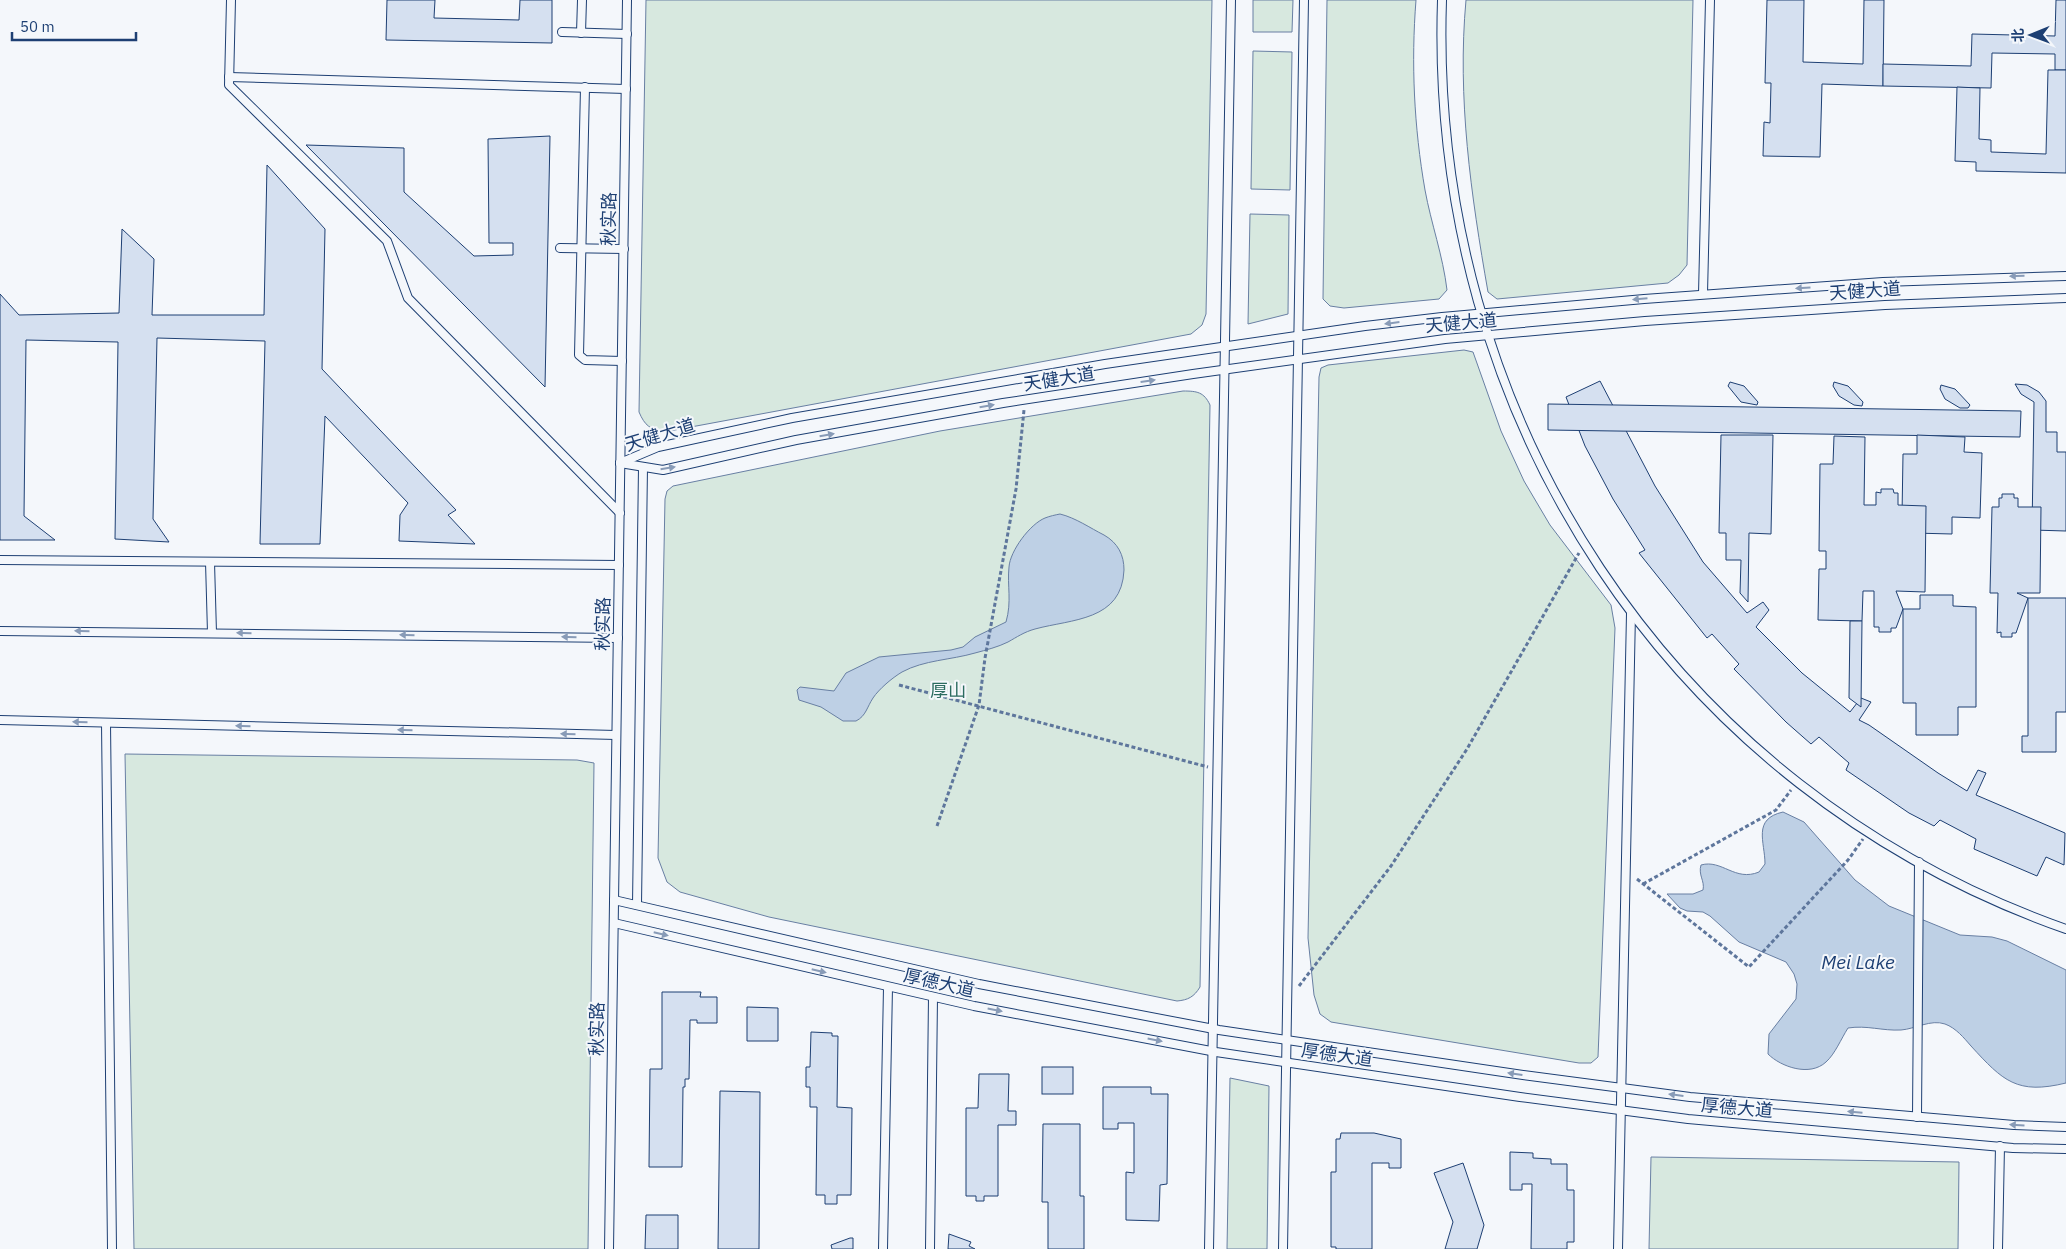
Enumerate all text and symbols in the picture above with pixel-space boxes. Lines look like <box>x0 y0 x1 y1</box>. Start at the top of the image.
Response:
scale bar <box>12 10 136 42</box>
north arrow <box>2006 10 2056 60</box>
text: 50 m <box>20 17 55 36</box>
text: 北 <box>2009 28 2027 42</box>
street label: 秋实路 <box>597 192 620 246</box>
one-way arrow <box>2009 272 2025 280</box>
street label: 天健大道 <box>1828 277 1902 304</box>
one-way arrow <box>1794 284 1810 292</box>
one-way arrow <box>1632 295 1648 303</box>
street label: 天健大道 <box>1424 308 1498 337</box>
one-way arrow <box>1383 319 1399 327</box>
street label: 天健大道 <box>1022 362 1096 395</box>
one-way arrow <box>1140 376 1156 384</box>
one-way arrow <box>980 402 996 410</box>
street label: 天健大道 <box>622 413 698 456</box>
one-way arrow <box>820 430 836 438</box>
one-way arrow <box>661 464 677 472</box>
street label: 秋实路 <box>591 597 614 651</box>
one-way arrow <box>73 627 89 635</box>
one-way arrow <box>236 629 252 637</box>
one-way arrow <box>398 631 414 639</box>
one-way arrow <box>561 633 577 641</box>
park label: 厚山 <box>930 679 966 702</box>
one-way arrow <box>72 718 88 726</box>
one-way arrow <box>234 722 250 730</box>
one-way arrow <box>397 726 413 734</box>
one-way arrow <box>559 730 575 738</box>
one-way arrow <box>654 930 669 938</box>
water label: Mei Lake <box>1821 950 1895 974</box>
street label: 厚德大道 <box>901 963 977 1002</box>
one-way arrow <box>812 967 827 975</box>
street label: 秋实路 <box>585 1002 608 1056</box>
one-way arrow <box>987 1006 1003 1014</box>
one-way arrow <box>1147 1037 1163 1045</box>
street label: 厚德大道 <box>1300 1038 1374 1071</box>
one-way arrow <box>1507 1070 1523 1078</box>
one-way arrow <box>1668 1091 1684 1099</box>
street label: 厚德大道 <box>1700 1093 1774 1122</box>
one-way arrow <box>1847 1108 1863 1116</box>
one-way arrow <box>2009 1121 2025 1129</box>

